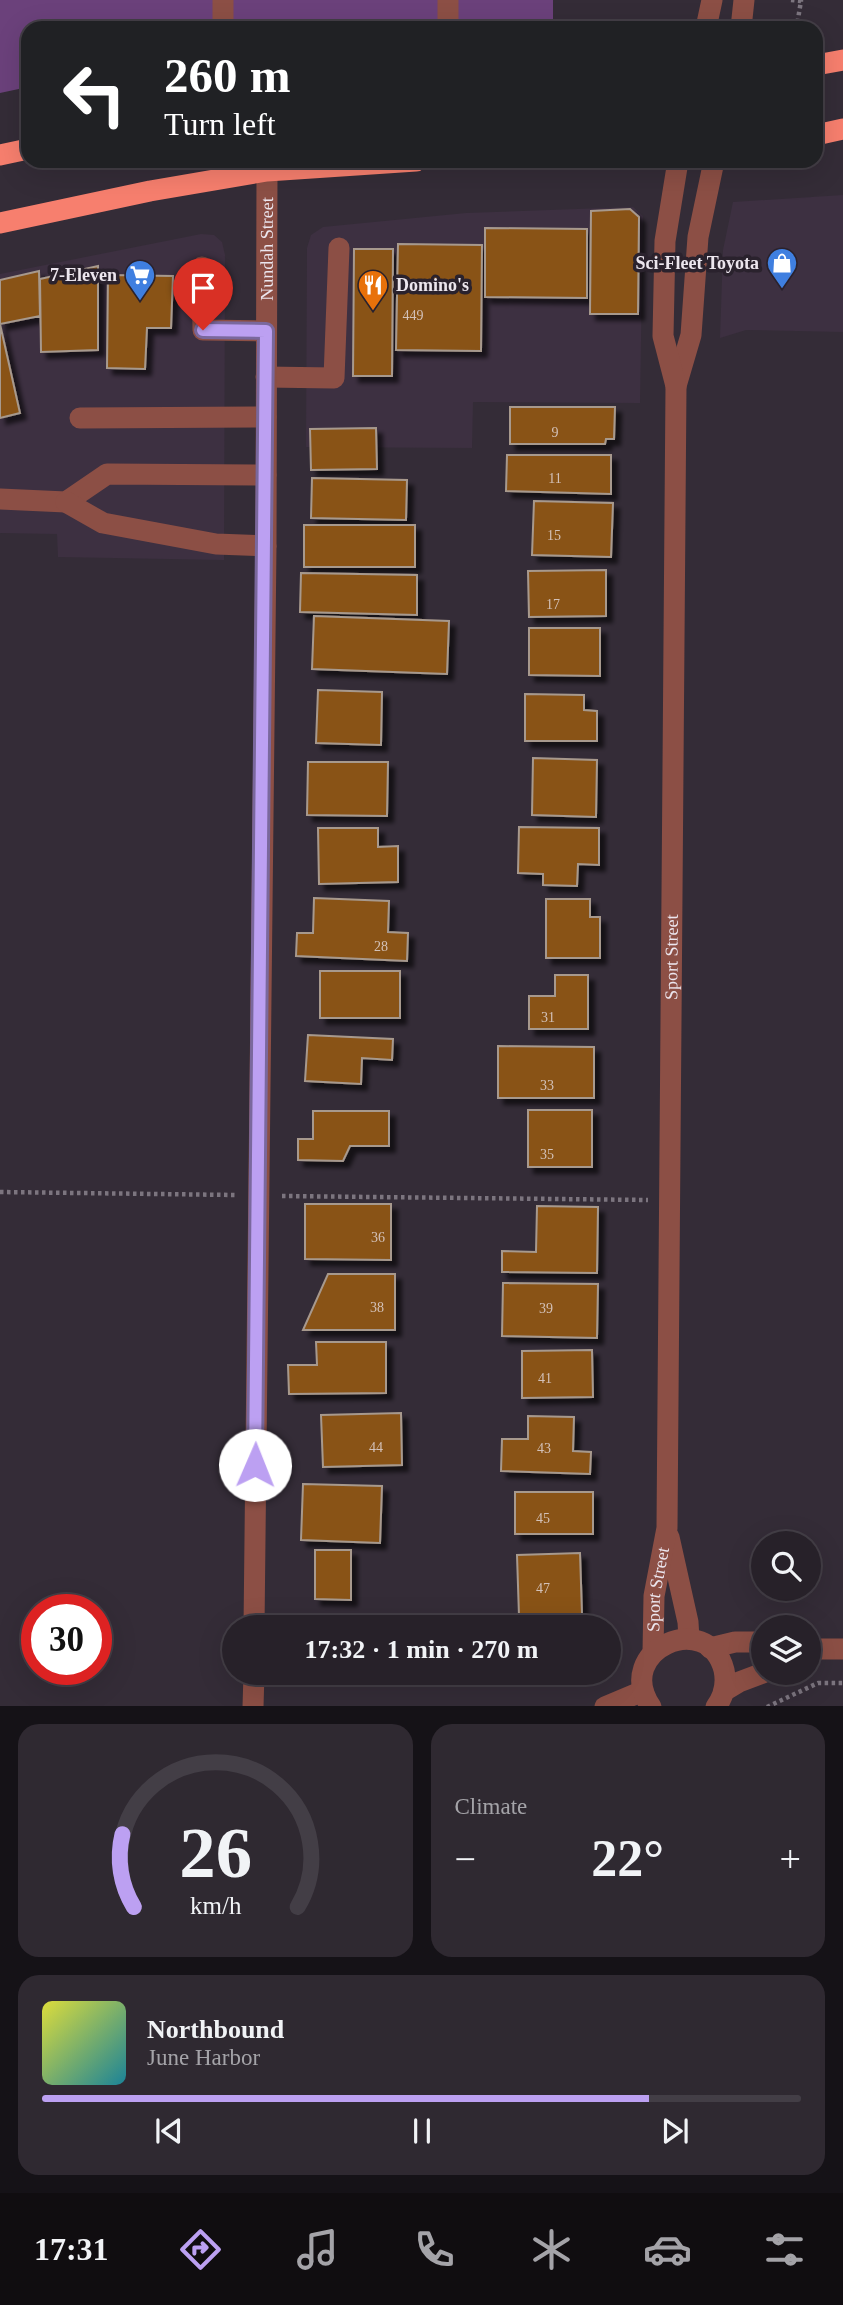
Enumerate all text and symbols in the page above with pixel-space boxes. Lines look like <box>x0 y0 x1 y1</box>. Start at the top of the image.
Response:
text: 260 m <box>164 48 291 103</box>
icon: left <box>49 49 140 140</box>
text: Turn left <box>164 106 276 142</box>
street label: Nundah Street <box>257 197 277 301</box>
shop icon: Sci-Fleet Toyota <box>765 246 799 290</box>
place label: Sci-Fleet Toyota <box>636 253 759 273</box>
supermarket icon: 7-Eleven <box>123 258 157 302</box>
pin <box>173 258 233 330</box>
place label: 7-Eleven <box>50 265 117 285</box>
restaurant icon: Domino's <box>356 268 390 312</box>
icon: arrive <box>184 269 222 307</box>
place label: Domino's <box>396 275 469 295</box>
house number: 449 <box>403 308 424 323</box>
house number: 9 <box>552 425 559 440</box>
house number: 11 <box>548 471 562 486</box>
house number: 15 <box>547 528 561 543</box>
house number: 17 <box>546 597 560 612</box>
street label: Sport Street <box>661 914 682 1000</box>
house number: 28 <box>374 939 388 954</box>
house number: 31 <box>541 1010 555 1025</box>
house number: 33 <box>540 1078 554 1093</box>
house number: 35 <box>540 1147 554 1162</box>
house number: 36 <box>371 1230 385 1245</box>
house number: 38 <box>370 1300 384 1315</box>
house number: 39 <box>539 1301 553 1316</box>
house number: 41 <box>538 1371 552 1386</box>
position arrow <box>218 1428 292 1502</box>
house number: 44 <box>369 1440 383 1455</box>
house number: 43 <box>537 1441 551 1456</box>
house number: 45 <box>536 1511 550 1526</box>
map controls <box>751 1531 821 1685</box>
button: search <box>751 1531 821 1601</box>
street label: Sport Street <box>643 1545 673 1632</box>
house number: 47 <box>536 1581 550 1596</box>
speed limit sign: 30 <box>21 1594 112 1685</box>
button: layers <box>751 1615 821 1685</box>
text: 17:32 · 1 min · 270 m <box>305 1635 539 1664</box>
text: Climate <box>455 1794 527 1819</box>
text: 26 <box>179 1812 252 1893</box>
text: 22° <box>591 1830 664 1887</box>
text: − <box>455 1838 476 1880</box>
text: + <box>780 1838 801 1880</box>
text: km/h <box>190 1891 241 1918</box>
text: Northbound <box>147 2015 284 2044</box>
text: June Harbor <box>147 2045 260 2070</box>
icon: previous <box>150 2112 188 2150</box>
icon: pause <box>403 2112 441 2150</box>
icon: next <box>656 2112 694 2150</box>
icon: directions <box>176 2225 225 2274</box>
icon: music <box>293 2225 342 2274</box>
icon: phone <box>410 2225 459 2274</box>
icon: climate <box>527 2225 576 2274</box>
icon: car <box>643 2225 692 2274</box>
icon: filters <box>760 2225 809 2274</box>
text: 17:31 <box>34 2231 109 2267</box>

